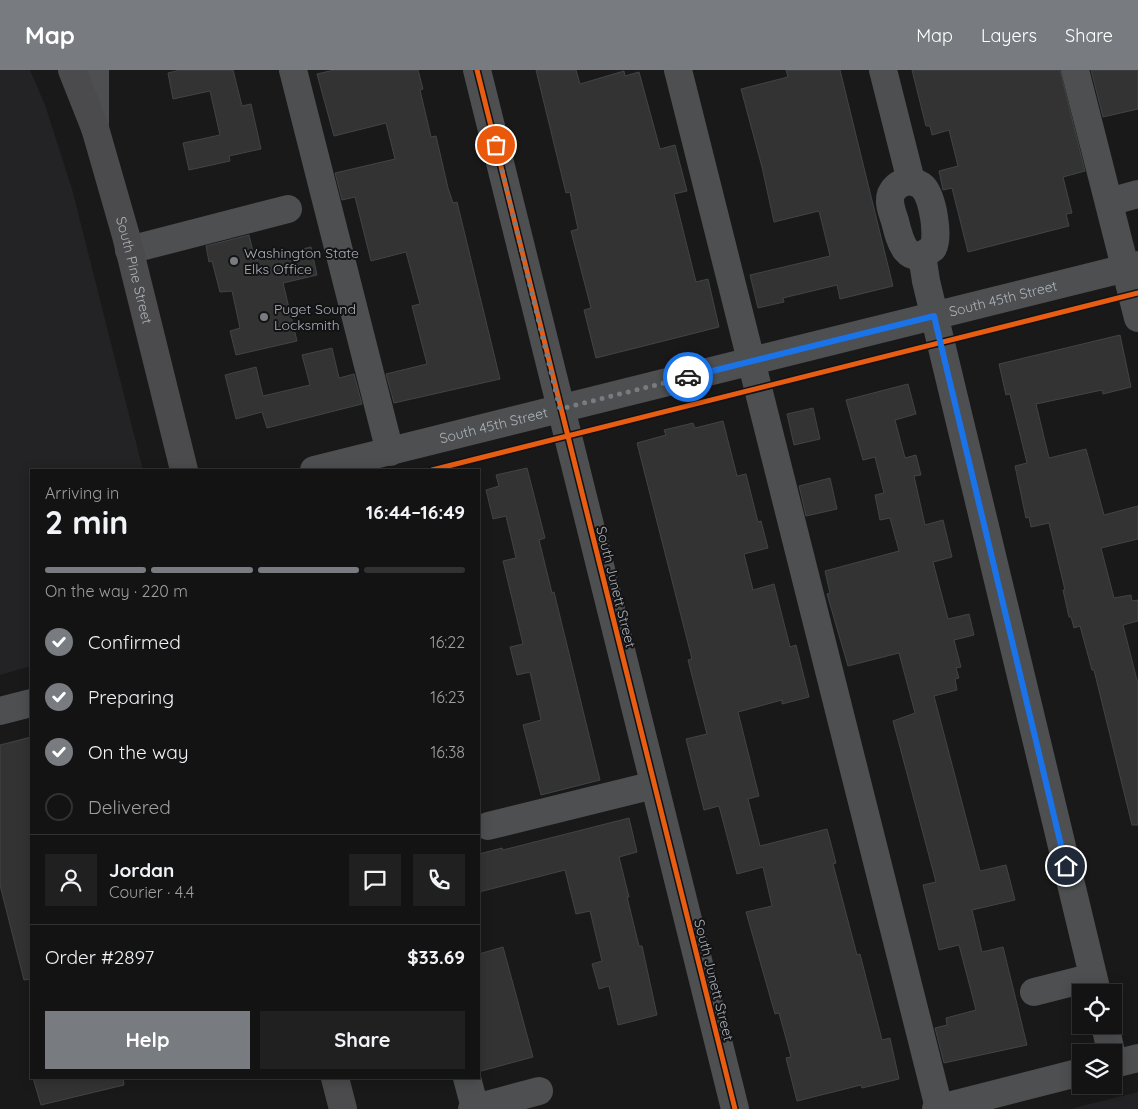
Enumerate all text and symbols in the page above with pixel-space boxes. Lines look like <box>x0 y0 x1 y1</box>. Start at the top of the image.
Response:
text: Map <box>25 20 75 50</box>
text: Map <box>916 24 953 47</box>
text: Layers <box>981 24 1037 47</box>
text: Share <box>1065 24 1113 47</box>
pin <box>475 124 517 166</box>
icon: bag <box>482 131 510 159</box>
street label: South Pine Street <box>112 214 157 326</box>
place label: Washington State Elks Office <box>244 244 359 278</box>
marker: Washington State Elks Office <box>228 255 240 267</box>
street label: South 45th Street <box>947 276 1059 321</box>
place label: Puget Sound Locksmith <box>274 300 356 334</box>
marker: Puget Sound Locksmith <box>258 311 270 323</box>
courier <box>663 352 713 402</box>
icon: car <box>674 363 702 391</box>
street label: South 45th Street <box>438 403 550 447</box>
text: Arriving in <box>45 483 119 503</box>
text: 16:44–16:49 <box>366 500 465 524</box>
text: 2 min <box>45 502 128 542</box>
street label: South Junett Street <box>592 524 640 650</box>
text: On the way · 220 m <box>45 581 188 601</box>
icon: check <box>45 628 73 656</box>
text: Confirmed <box>88 630 181 654</box>
text: 16:22 <box>430 632 465 652</box>
icon: check <box>45 683 73 711</box>
text: Preparing <box>88 685 174 709</box>
text: 16:23 <box>430 687 465 707</box>
icon: check <box>45 738 73 766</box>
text: On the way <box>88 740 189 764</box>
text: 16:38 <box>430 742 465 762</box>
text: Delivered <box>88 795 171 819</box>
pin <box>1045 845 1087 887</box>
icon: home <box>1052 852 1080 880</box>
button: person <box>45 854 97 906</box>
button: chat <box>349 854 401 906</box>
button: phone <box>413 854 465 906</box>
text: Jordan <box>109 858 174 882</box>
text: Courier · 4.4 <box>109 882 194 902</box>
street label: South Junett Street <box>690 917 738 1043</box>
text: Order #2897 <box>45 945 154 969</box>
text: $33.69 <box>407 945 465 969</box>
map controls <box>1072 984 1122 1094</box>
button: locate <box>1072 984 1122 1034</box>
button: Help <box>45 1011 250 1069</box>
button: Share <box>260 1011 465 1069</box>
button: layers <box>1072 1044 1122 1094</box>

